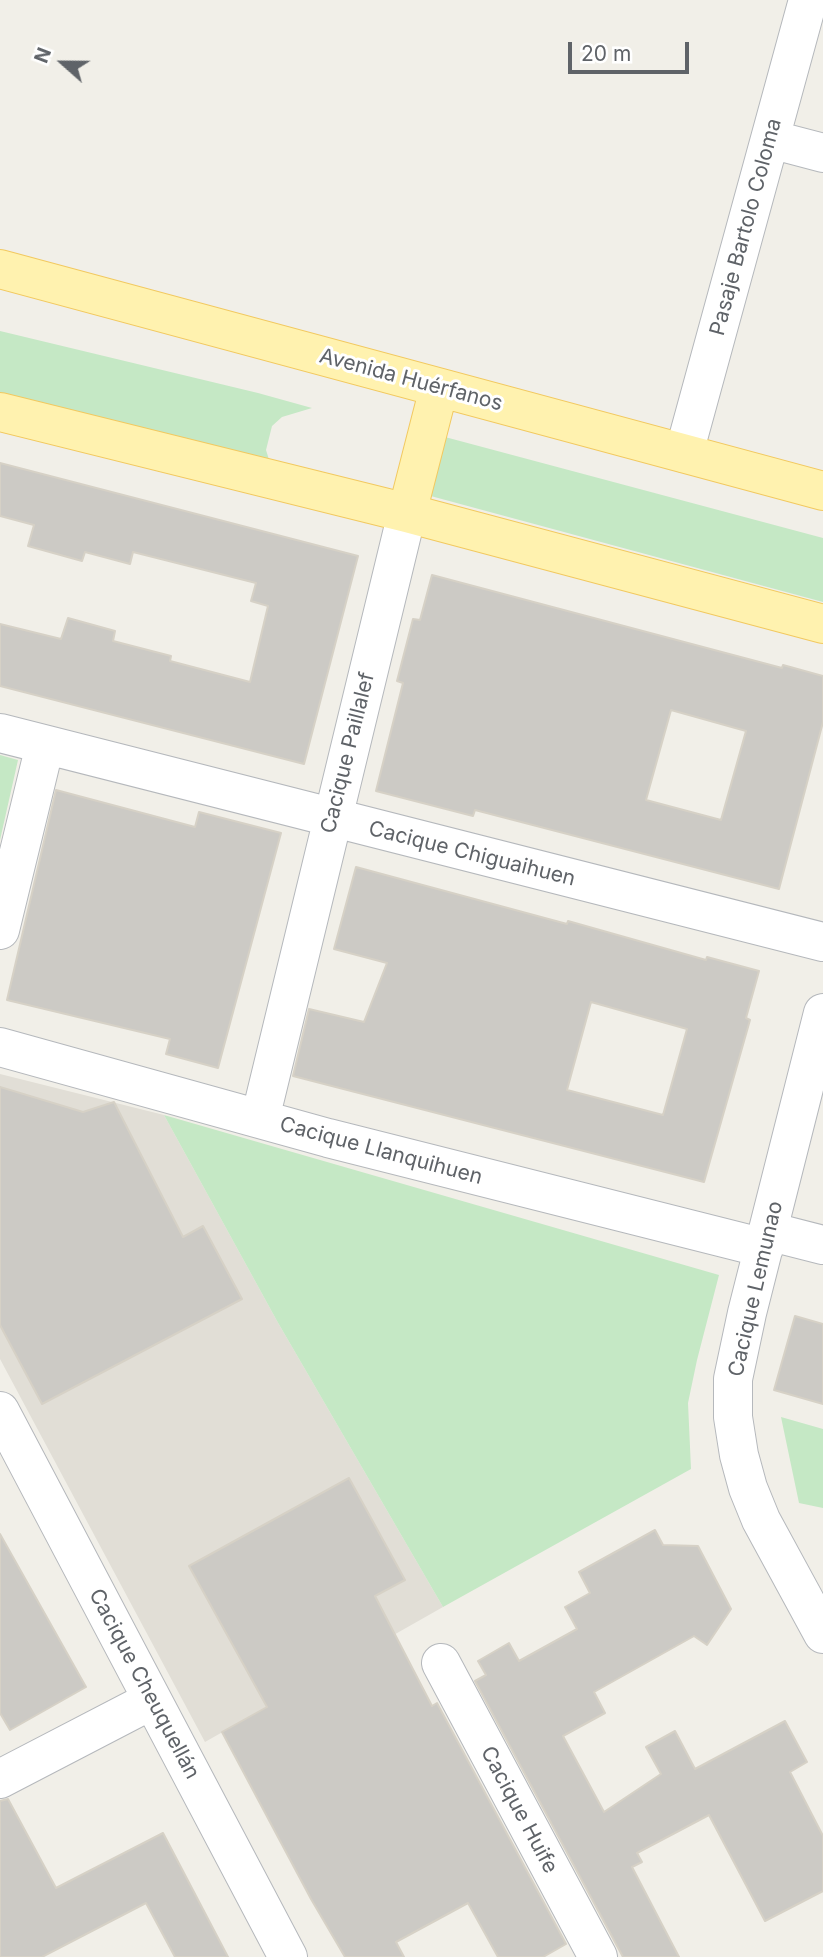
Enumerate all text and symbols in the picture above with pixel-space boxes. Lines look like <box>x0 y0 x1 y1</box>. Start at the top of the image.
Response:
north arrow <box>28 28 98 98</box>
scale bar <box>571 28 692 72</box>
text: 20 m <box>581 41 631 66</box>
text: N <box>30 44 56 66</box>
street label: Pasaje Bartolo Coloma <box>705 116 787 338</box>
street label: Avenida Huérfanos <box>317 343 505 417</box>
street label: Cacique Paillalef <box>316 670 380 836</box>
street label: Cacique Chiguaihuen <box>366 816 578 892</box>
street label: Cacique Llanquihuen <box>277 1112 485 1190</box>
street label: Cacique Lemunao <box>724 1199 788 1379</box>
street label: Cacique Cheuquellán <box>83 1585 205 1783</box>
street label: Cacique Huife <box>475 1742 563 1878</box>

